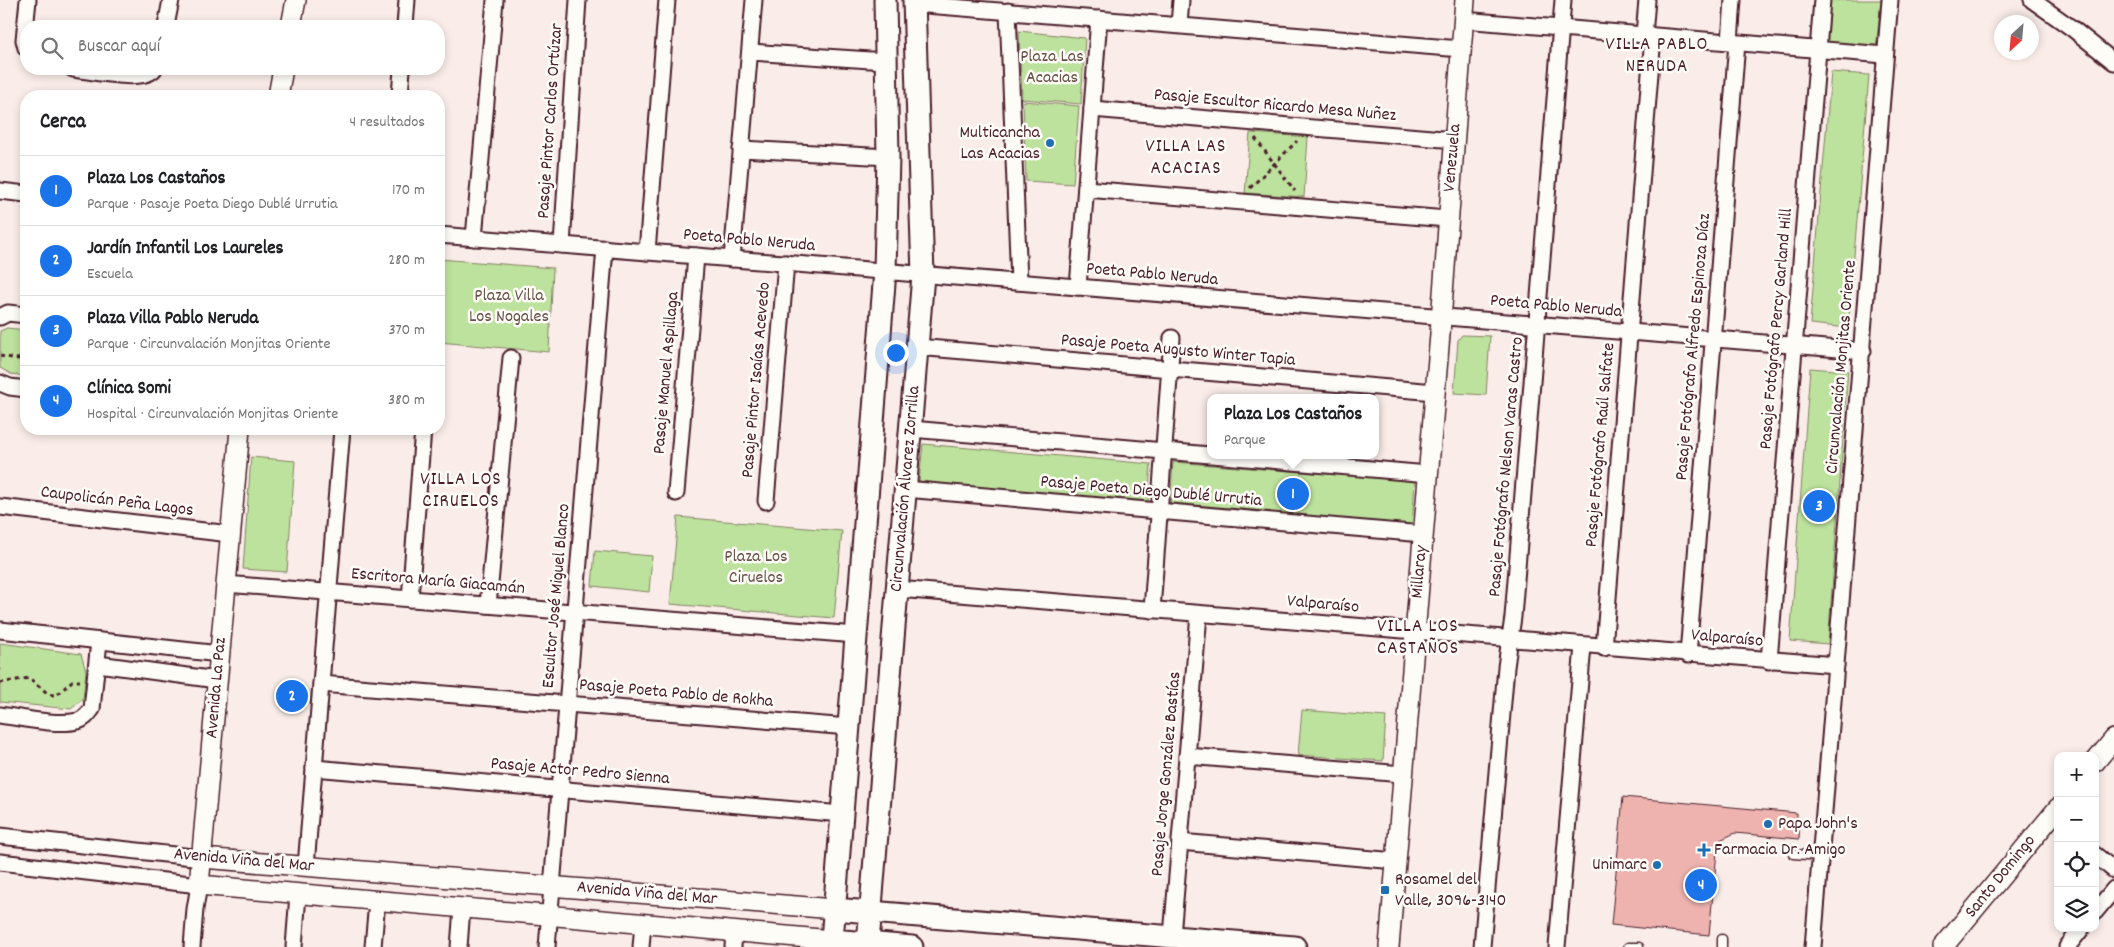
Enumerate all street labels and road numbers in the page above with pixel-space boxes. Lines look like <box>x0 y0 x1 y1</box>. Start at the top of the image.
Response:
street label: Pasaje Pintor Carlos Ortúzar <box>532 22 570 220</box>
street label: Pasaje Escultor Ricardo Mesa Nuñez <box>1153 83 1397 129</box>
street label: Venezuela <box>1438 122 1468 193</box>
street label: Pasaje Fotógrafo Percy Garland Hill <box>1754 207 1800 451</box>
street label: Pasaje Fotógrafo Alfredo Espinoza Díaz <box>1670 212 1718 482</box>
street label: Poeta Pablo Neruda <box>682 223 817 259</box>
street label: Poeta Pablo Neruda <box>1085 257 1220 293</box>
street label: Circunvalación Monjitas Oriente <box>1820 259 1864 475</box>
street label: Pasaje Pintor Isaías Acevedo <box>736 281 778 479</box>
street label: Poeta Pablo Neruda <box>1489 289 1624 325</box>
street label: Pasaje Manuel Aspillaga <box>647 290 687 455</box>
street label: Pasaje Poeta Augusto Winter Tapia <box>1060 328 1297 374</box>
street label: Pasaje Fotógrafo Nelson Varas Castro <box>1483 336 1531 598</box>
street label: Pasaje Fotógrafo Raúl Salfate <box>1580 342 1622 548</box>
street label: Circunvalación Álvarez Zorrilla <box>885 384 928 593</box>
street label: Pasaje Poeta Diego Dublé Urrutia <box>1039 470 1263 514</box>
street label: Caupolicán Peña Lagos <box>39 480 195 524</box>
street label: Escultor José Miguel Blanco <box>536 503 578 689</box>
street label: Millaray <box>1405 544 1435 600</box>
street label: Escritora María Giacamán <box>350 562 526 602</box>
street label: Valparaíso <box>1286 589 1360 621</box>
street label: Valparaíso <box>1690 623 1764 655</box>
street label: Avenida La Paz <box>200 636 234 740</box>
street label: Pasaje Jorge González Bastías <box>1146 671 1188 877</box>
street label: Pasaje Poeta Pablo de Rokha <box>578 673 775 715</box>
street label: Pasaje Actor Pedro Sienna <box>490 752 671 792</box>
street label: Santo Domingo <box>1960 830 2042 924</box>
street label: Avenida Viña del Mar <box>173 842 316 880</box>
street label: Avenida Viña del Mar <box>576 875 719 913</box>

